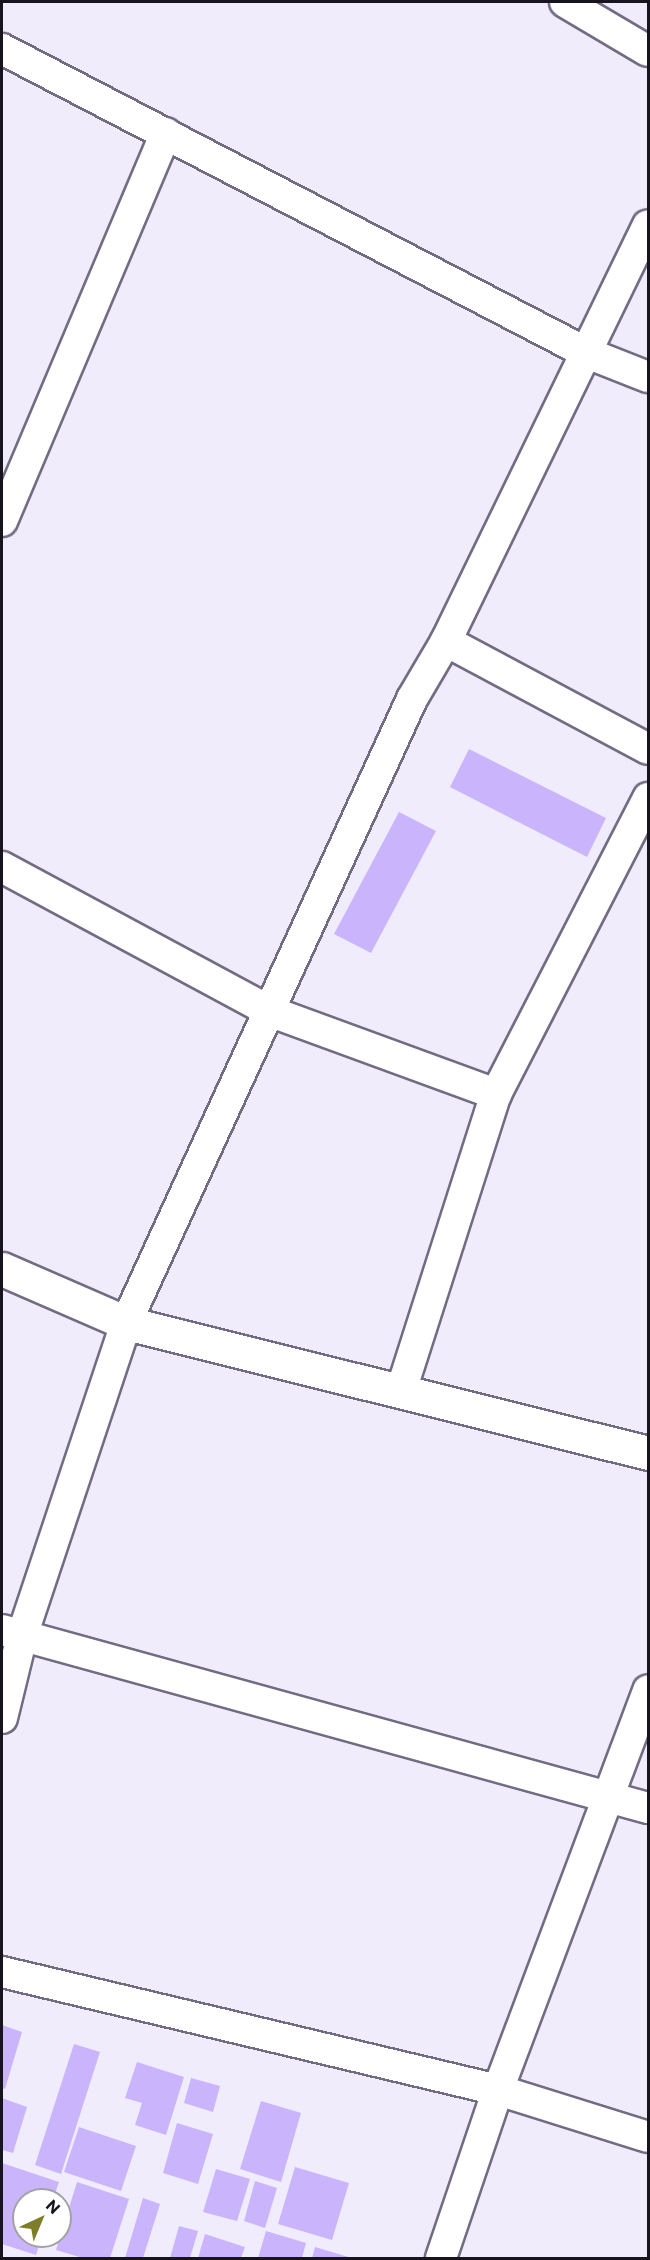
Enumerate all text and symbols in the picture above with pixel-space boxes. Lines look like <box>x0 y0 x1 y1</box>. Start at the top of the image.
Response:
north arrow <box>12 2188 72 2248</box>
text: N <box>43 2195 64 2217</box>

